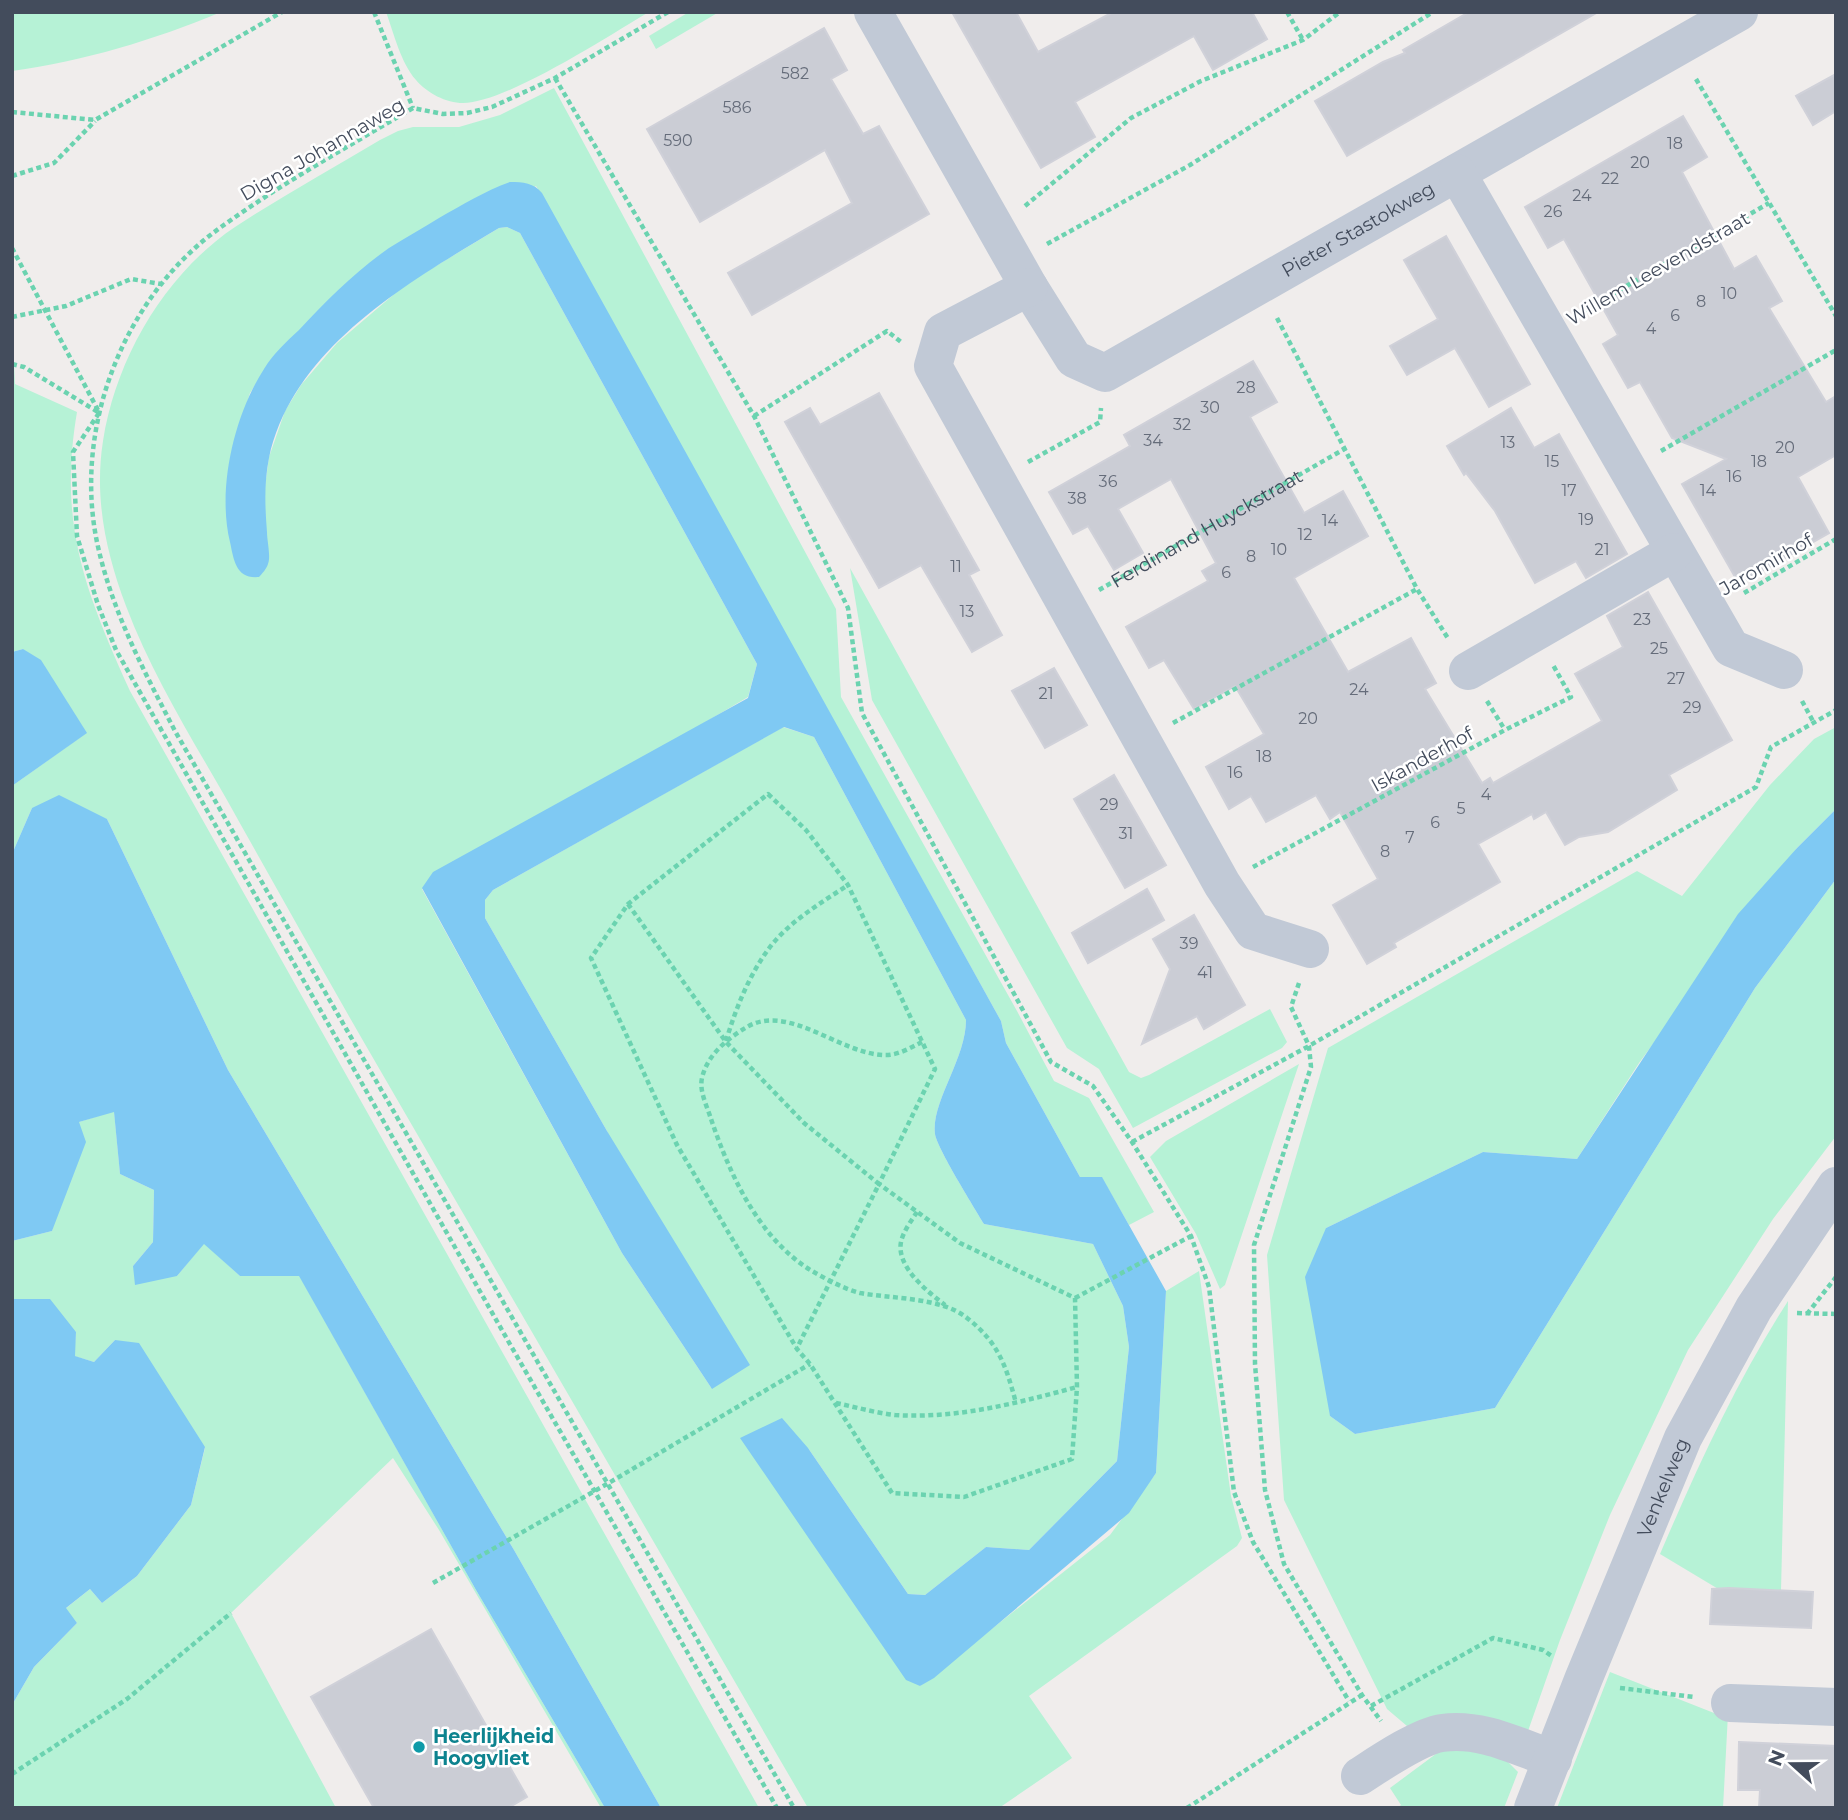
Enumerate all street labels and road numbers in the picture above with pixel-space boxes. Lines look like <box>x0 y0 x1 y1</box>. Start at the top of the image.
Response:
street label: Digna Johannaweg <box>236 93 409 206</box>
street label: Pieter Stastokweg <box>1277 177 1439 282</box>
street label: Willem Leevendstraat <box>1563 206 1754 330</box>
street label: Ferdinand Huyckstraat <box>1107 464 1307 593</box>
street label: Jaromirhof <box>1715 528 1818 601</box>
street label: Iskanderhof <box>1367 721 1479 797</box>
street label: Venkelweg <box>1632 1434 1694 1540</box>

